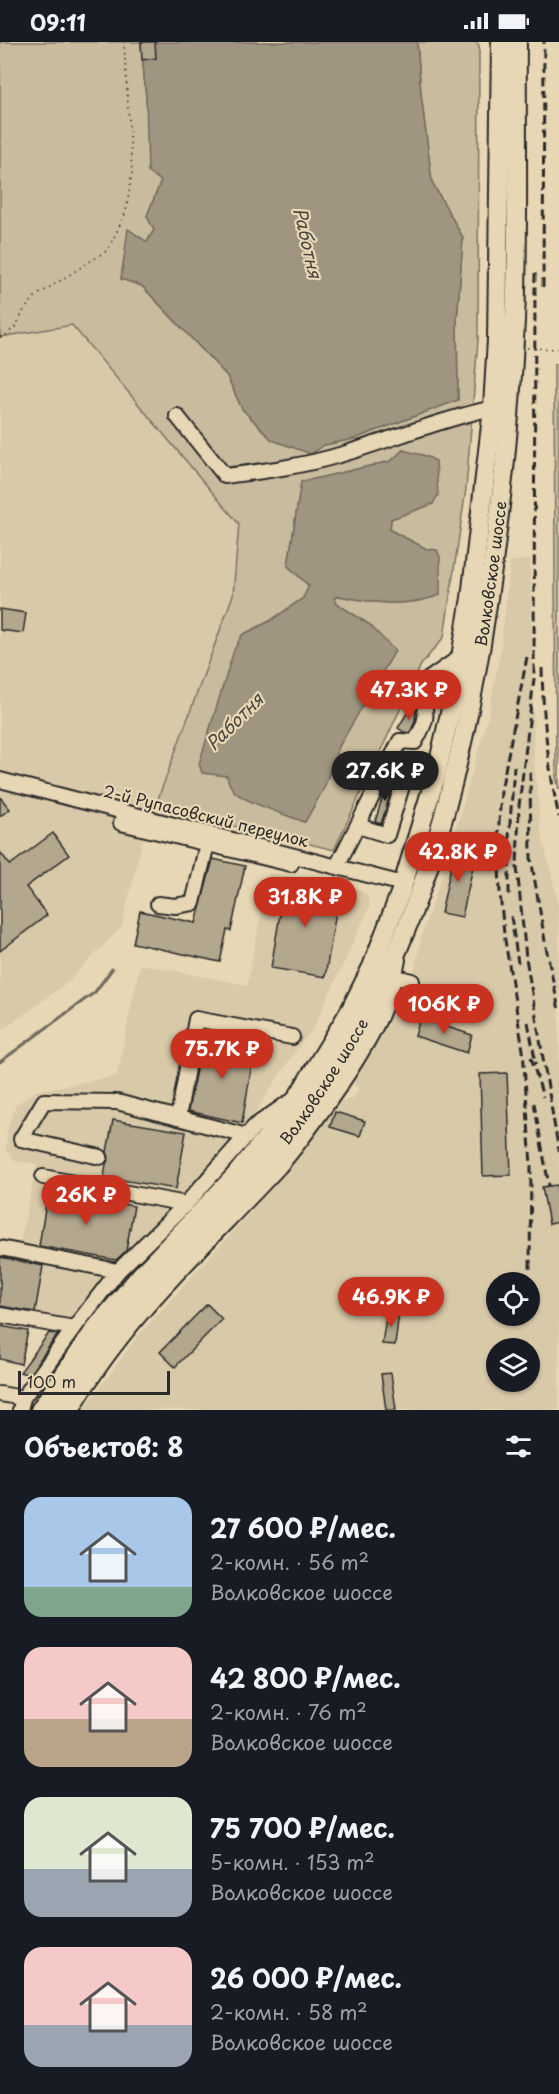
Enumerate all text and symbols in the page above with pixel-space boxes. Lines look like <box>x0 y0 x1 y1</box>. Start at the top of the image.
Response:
text: 09:11 <box>30 5 86 38</box>
water label: Работня <box>287 205 330 282</box>
street label: Волковское шоссе <box>468 500 512 648</box>
pin: 47.3K ₽ <box>354 670 464 721</box>
text: 47.3K ₽ <box>370 674 448 704</box>
water label: Работня <box>199 685 270 756</box>
pin: 27.6K ₽ <box>330 751 440 802</box>
text: 27.6K ₽ <box>346 755 424 785</box>
street label: 2-й Рупасовский переулок <box>101 778 312 852</box>
pin: 42.8K ₽ <box>403 832 513 883</box>
text: 42.8K ₽ <box>419 836 497 866</box>
pin: 31.8K ₽ <box>250 877 360 928</box>
text: 31.8K ₽ <box>268 881 342 911</box>
pin: 106K ₽ <box>395 984 493 1035</box>
text: 106K ₽ <box>408 988 480 1018</box>
street label: Волковское шоссе <box>273 1014 373 1149</box>
pin: 75.7K ₽ <box>167 1029 277 1080</box>
text: 75.7K ₽ <box>184 1033 260 1063</box>
pin: 26K ₽ <box>44 1175 128 1226</box>
text: 26K ₽ <box>56 1179 116 1209</box>
map controls <box>486 1272 540 1392</box>
button: locate <box>486 1272 540 1326</box>
pin: 46.9K ₽ <box>336 1277 446 1328</box>
text: 46.9K ₽ <box>352 1281 430 1311</box>
button: layers <box>486 1338 540 1392</box>
scale bar <box>18 1368 170 1396</box>
text: 100 m <box>27 1369 76 1393</box>
text: Объектов: 8 <box>24 1427 184 1466</box>
icon: filters <box>502 1430 535 1463</box>
text: 27 600 ₽/мес. <box>210 1508 396 1547</box>
icon: home <box>72 1521 144 1593</box>
text: 2-комн. · 56 m² <box>210 1547 369 1577</box>
text: Волковское шоссе <box>210 1577 393 1607</box>
text: 42 800 ₽/мес. <box>210 1658 401 1697</box>
icon: home <box>72 1671 144 1743</box>
text: 2-комн. · 76 m² <box>210 1697 367 1727</box>
text: Волковское шоссе <box>210 1727 393 1757</box>
text: 75 700 ₽/мес. <box>210 1808 395 1847</box>
icon: home <box>72 1821 144 1893</box>
text: 5-комн. · 153 m² <box>210 1847 375 1877</box>
text: Волковское шоссе <box>210 1877 393 1907</box>
text: 26 000 ₽/мес. <box>210 1958 402 1997</box>
icon: home <box>72 1971 144 2043</box>
text: 2-комн. · 58 m² <box>210 1997 368 2027</box>
text: Волковское шоссе <box>210 2027 393 2057</box>

